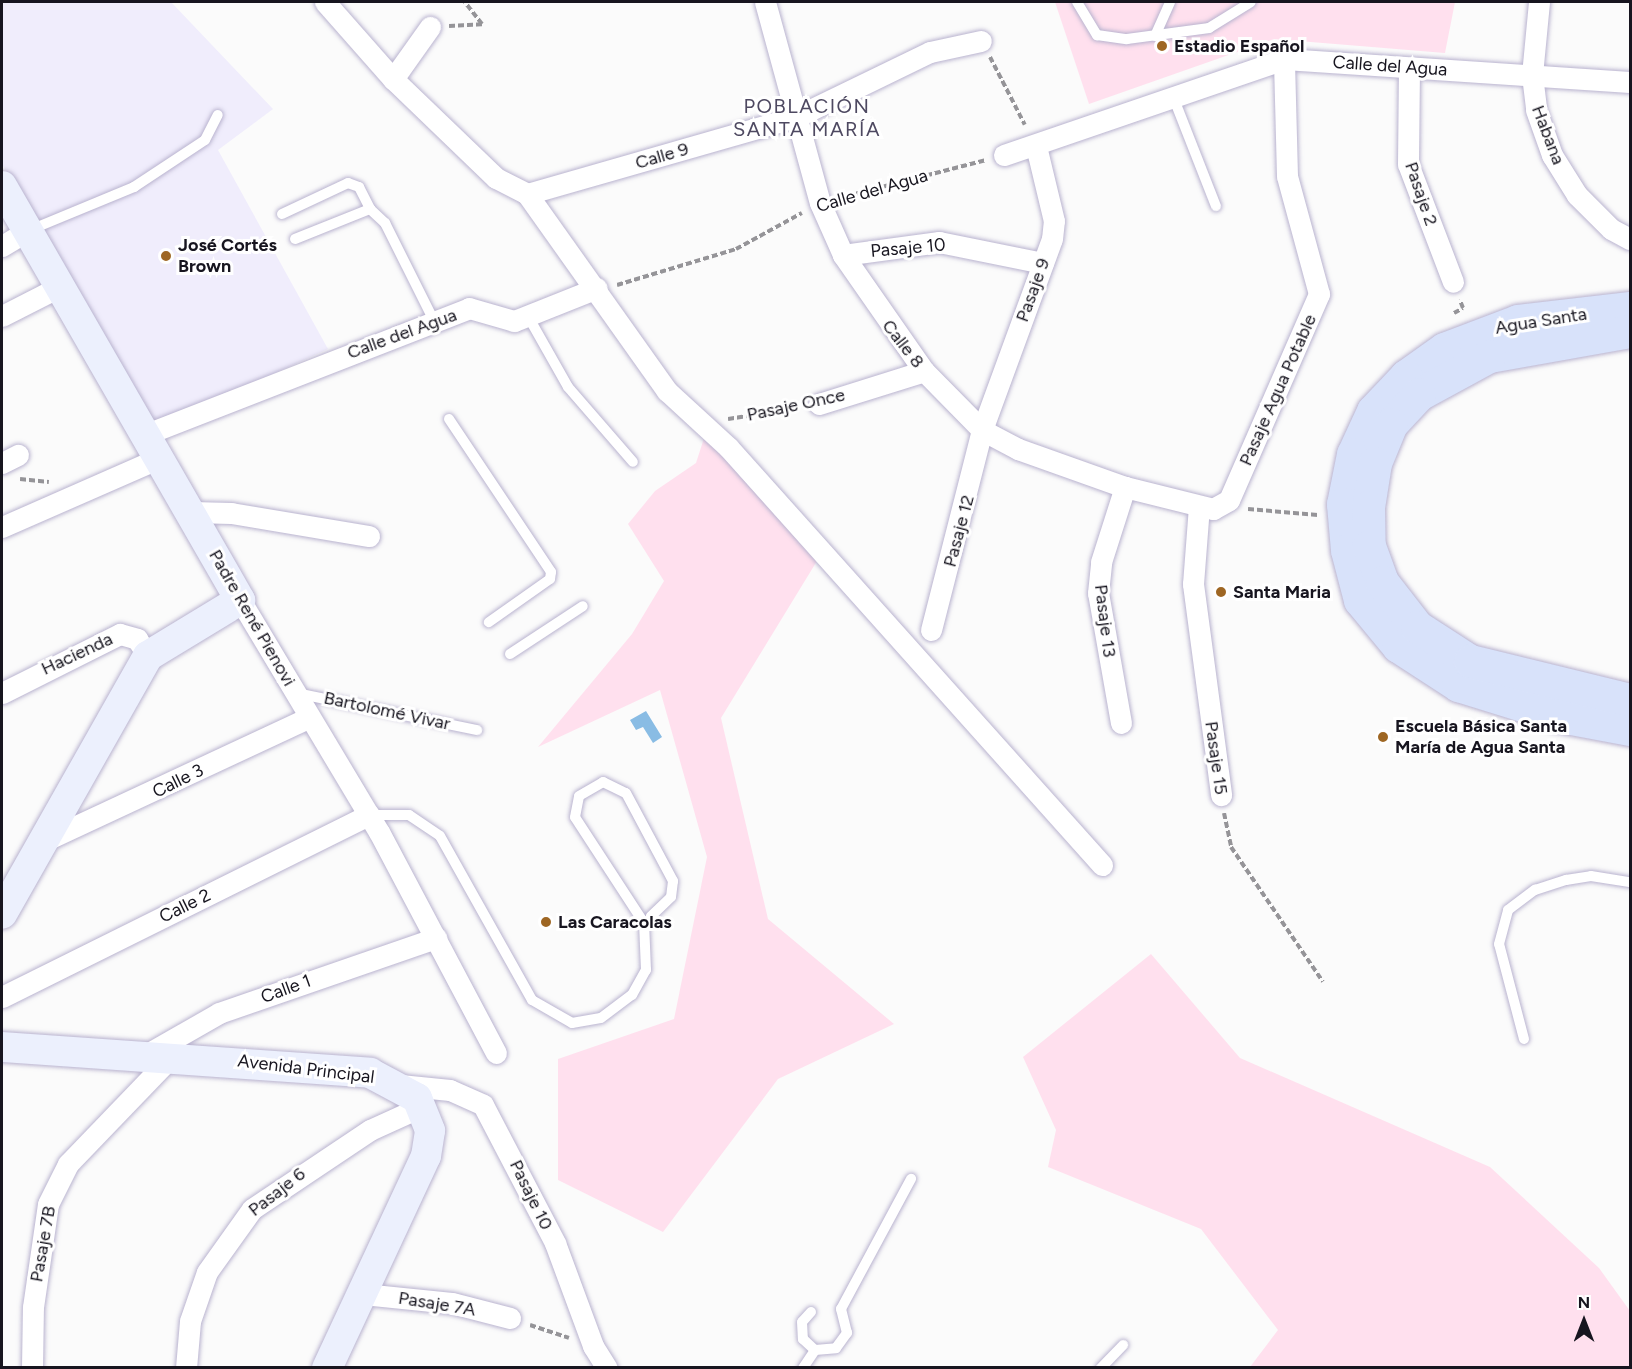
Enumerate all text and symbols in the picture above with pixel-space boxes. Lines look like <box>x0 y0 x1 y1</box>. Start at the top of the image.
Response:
place label: Estadio Español <box>1174 35 1304 57</box>
marker: Estadio Español <box>1155 39 1169 53</box>
street label: Calle del Agua <box>1332 51 1448 81</box>
district label: POBLACIÓN SANTA MARÍA <box>733 95 881 142</box>
street label: Habana <box>1527 102 1569 168</box>
street label: Calle 9 <box>633 138 691 174</box>
street label: Pasaje 2 <box>1400 159 1442 229</box>
street label: Calle del Agua <box>814 165 930 217</box>
street label: Pasaje 10 <box>870 234 946 262</box>
place label: José Cortés Brown <box>178 235 277 278</box>
marker: José Cortés Brown <box>159 249 173 263</box>
street label: Pasaje 9 <box>1012 255 1054 325</box>
street label: Agua Santa <box>1494 303 1588 339</box>
street label: Calle del Agua <box>344 304 460 364</box>
street label: Pasaje Agua Potable <box>1235 311 1321 469</box>
street label: Calle 8 <box>877 316 929 372</box>
street label: Pasaje Once <box>745 384 847 426</box>
street label: Pasaje 12 <box>939 493 979 569</box>
street label: Padre René Pienovi <box>204 546 300 690</box>
place label: Santa Maria <box>1233 581 1331 603</box>
street label: Pasaje 13 <box>1090 583 1120 659</box>
marker: Santa Maria <box>1214 585 1228 599</box>
street label: Hacienda <box>38 628 116 680</box>
street label: Bartolomé Vivar <box>322 687 452 735</box>
place label: Escuela Básica Santa María de Agua Santa <box>1395 716 1567 758</box>
street label: Pasaje 15 <box>1200 720 1232 796</box>
marker: Escuela Básica Santa María de Agua Santa <box>1376 730 1390 744</box>
street label: Calle 3 <box>149 759 207 803</box>
street label: Calle 2 <box>156 884 214 928</box>
place label: Las Caracolas <box>558 911 672 933</box>
marker: Las Caracolas <box>539 915 553 929</box>
street label: Calle 1 <box>258 970 314 1008</box>
street label: Avenida Principal <box>236 1050 376 1088</box>
street label: Pasaje 10 <box>505 1157 557 1233</box>
street label: Pasaje 6 <box>244 1163 310 1221</box>
street label: Pasaje 7B <box>26 1204 60 1284</box>
street label: Pasaje 7A <box>397 1287 477 1321</box>
north arrow <box>1554 1291 1614 1351</box>
text: N <box>1578 1293 1590 1312</box>

